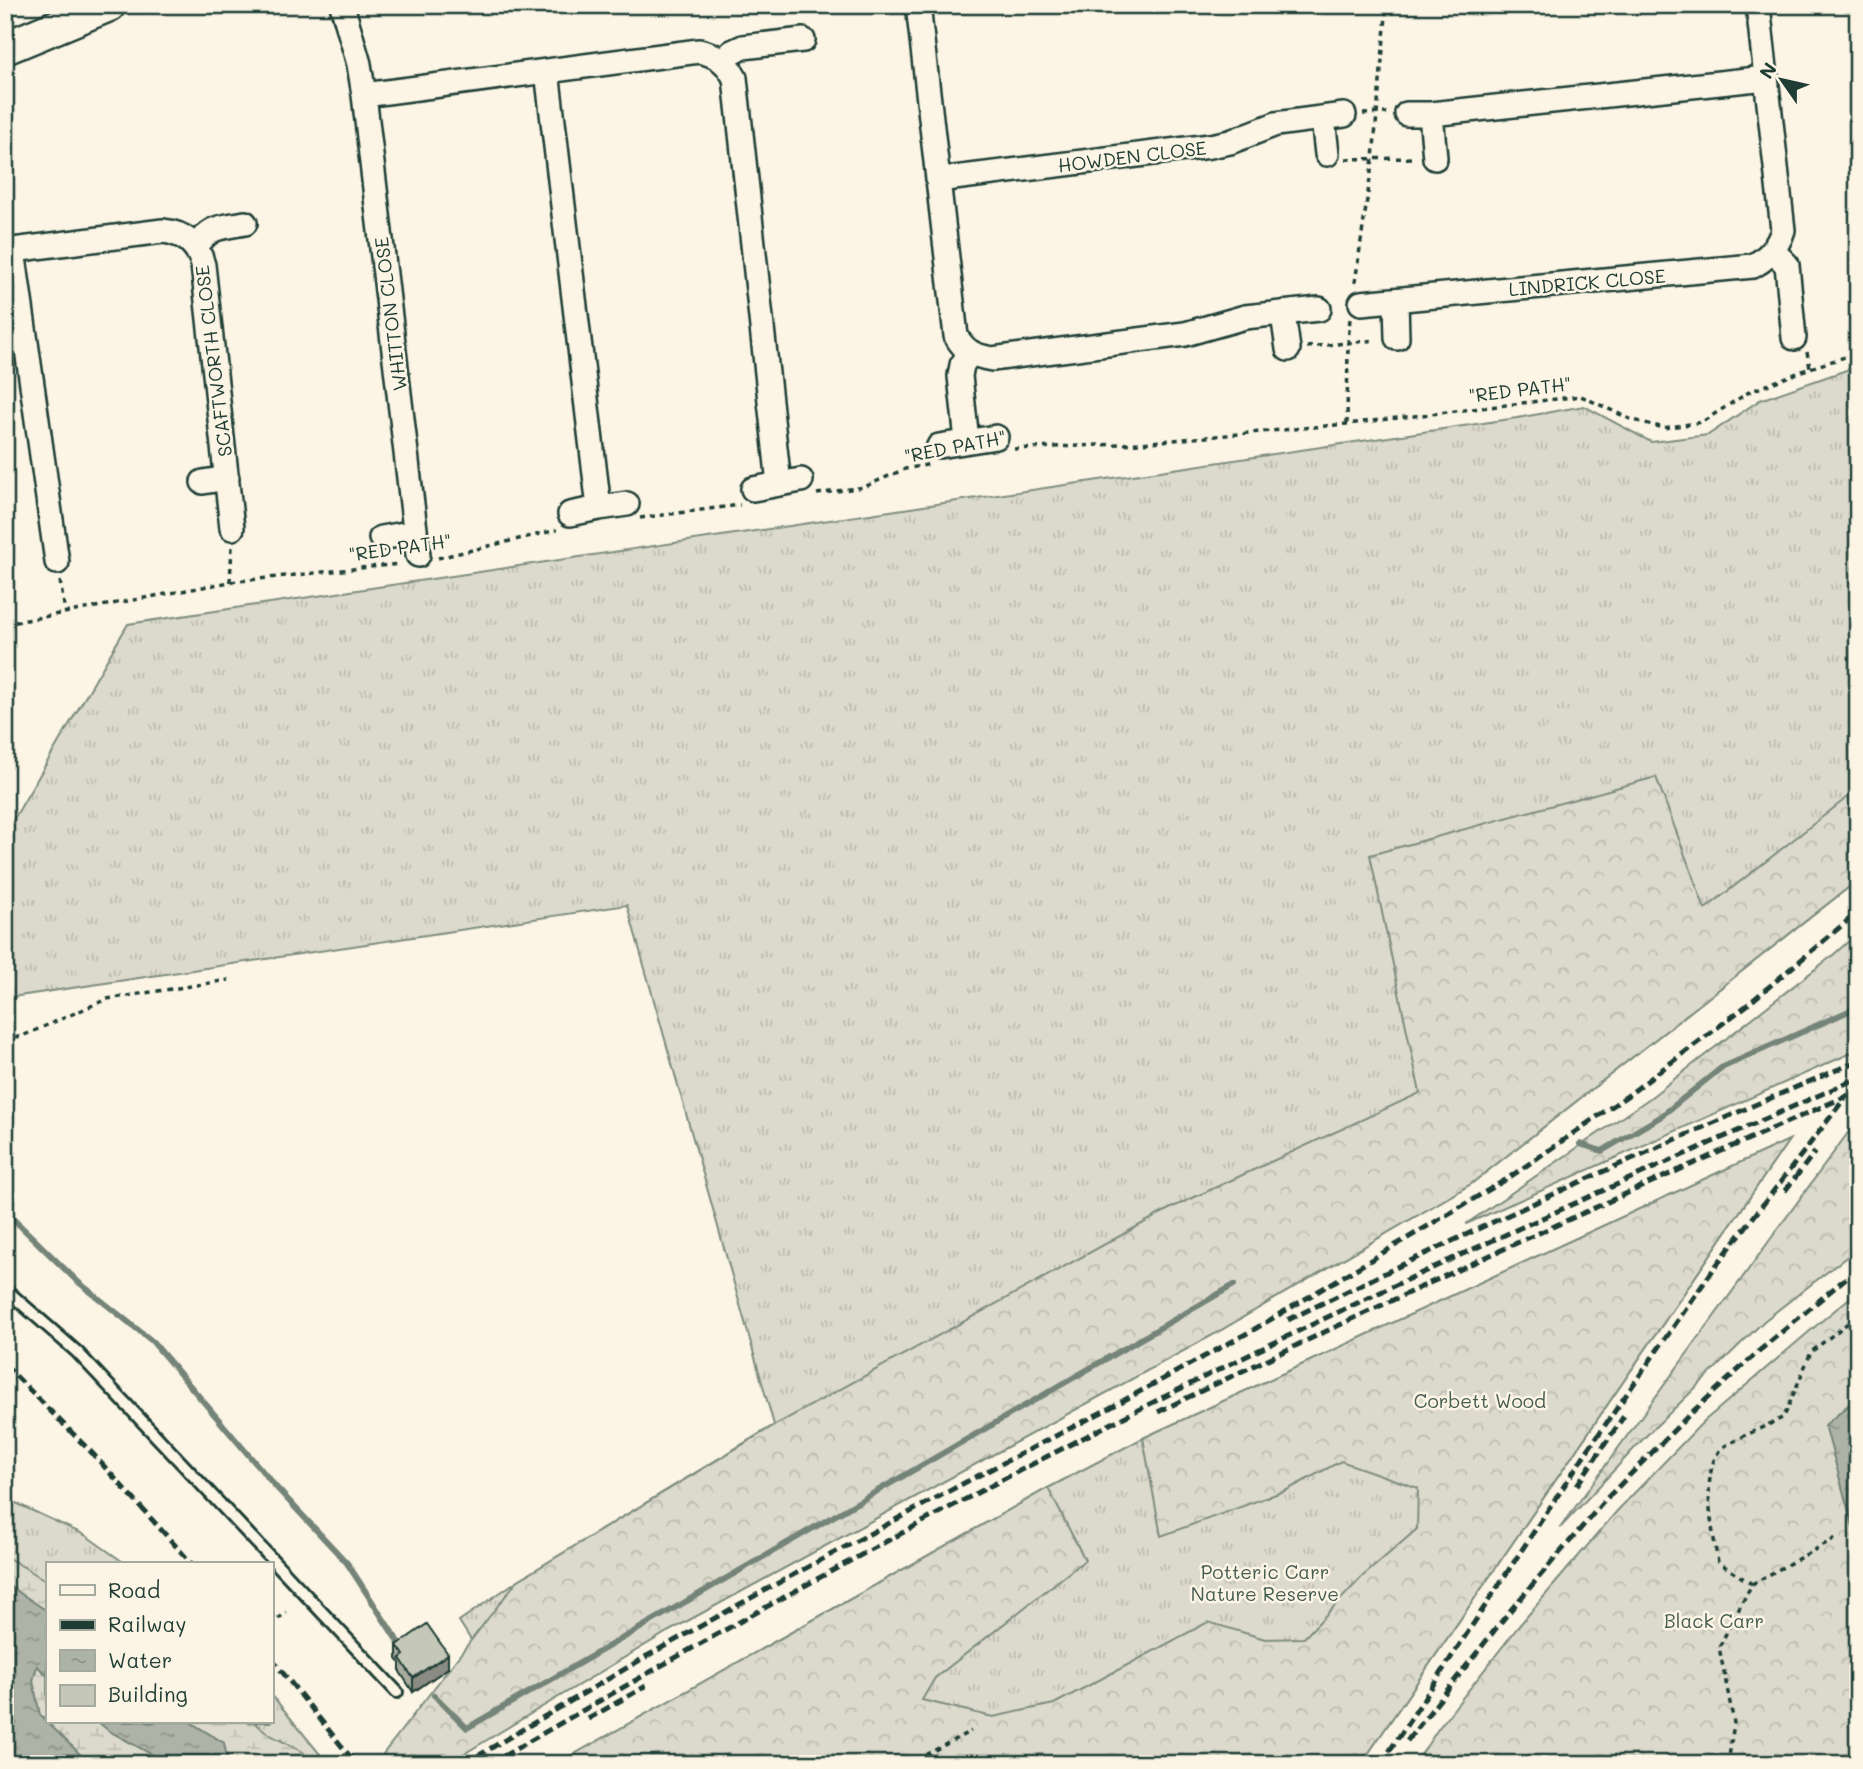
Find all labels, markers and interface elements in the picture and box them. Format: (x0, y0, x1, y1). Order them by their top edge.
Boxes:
north arrow (1748, 46, 1818, 116)
text: N (1753, 57, 1782, 83)
street label: HOWDEN CLOSE (1056, 134, 1208, 178)
street label: WHITTON CLOSE (368, 235, 412, 392)
street label: LINDRICK CLOSE (1508, 263, 1667, 301)
street label: SCAFTWORTH CLOSE (189, 264, 237, 458)
street label: "RED PATH" (1467, 370, 1573, 408)
street label: "RED PATH" (902, 424, 1008, 468)
street label: "RED PATH" (347, 527, 453, 567)
park label: Corbett Wood (1414, 1388, 1546, 1413)
park label: Potteric Carr Nature Reserve (1191, 1559, 1339, 1606)
legend (46, 1562, 273, 1724)
text: Road (108, 1576, 160, 1603)
park label: Black Carr (1664, 1608, 1764, 1633)
text: Railway (108, 1610, 187, 1637)
text: Water (108, 1646, 172, 1673)
text: Building (108, 1680, 188, 1707)

